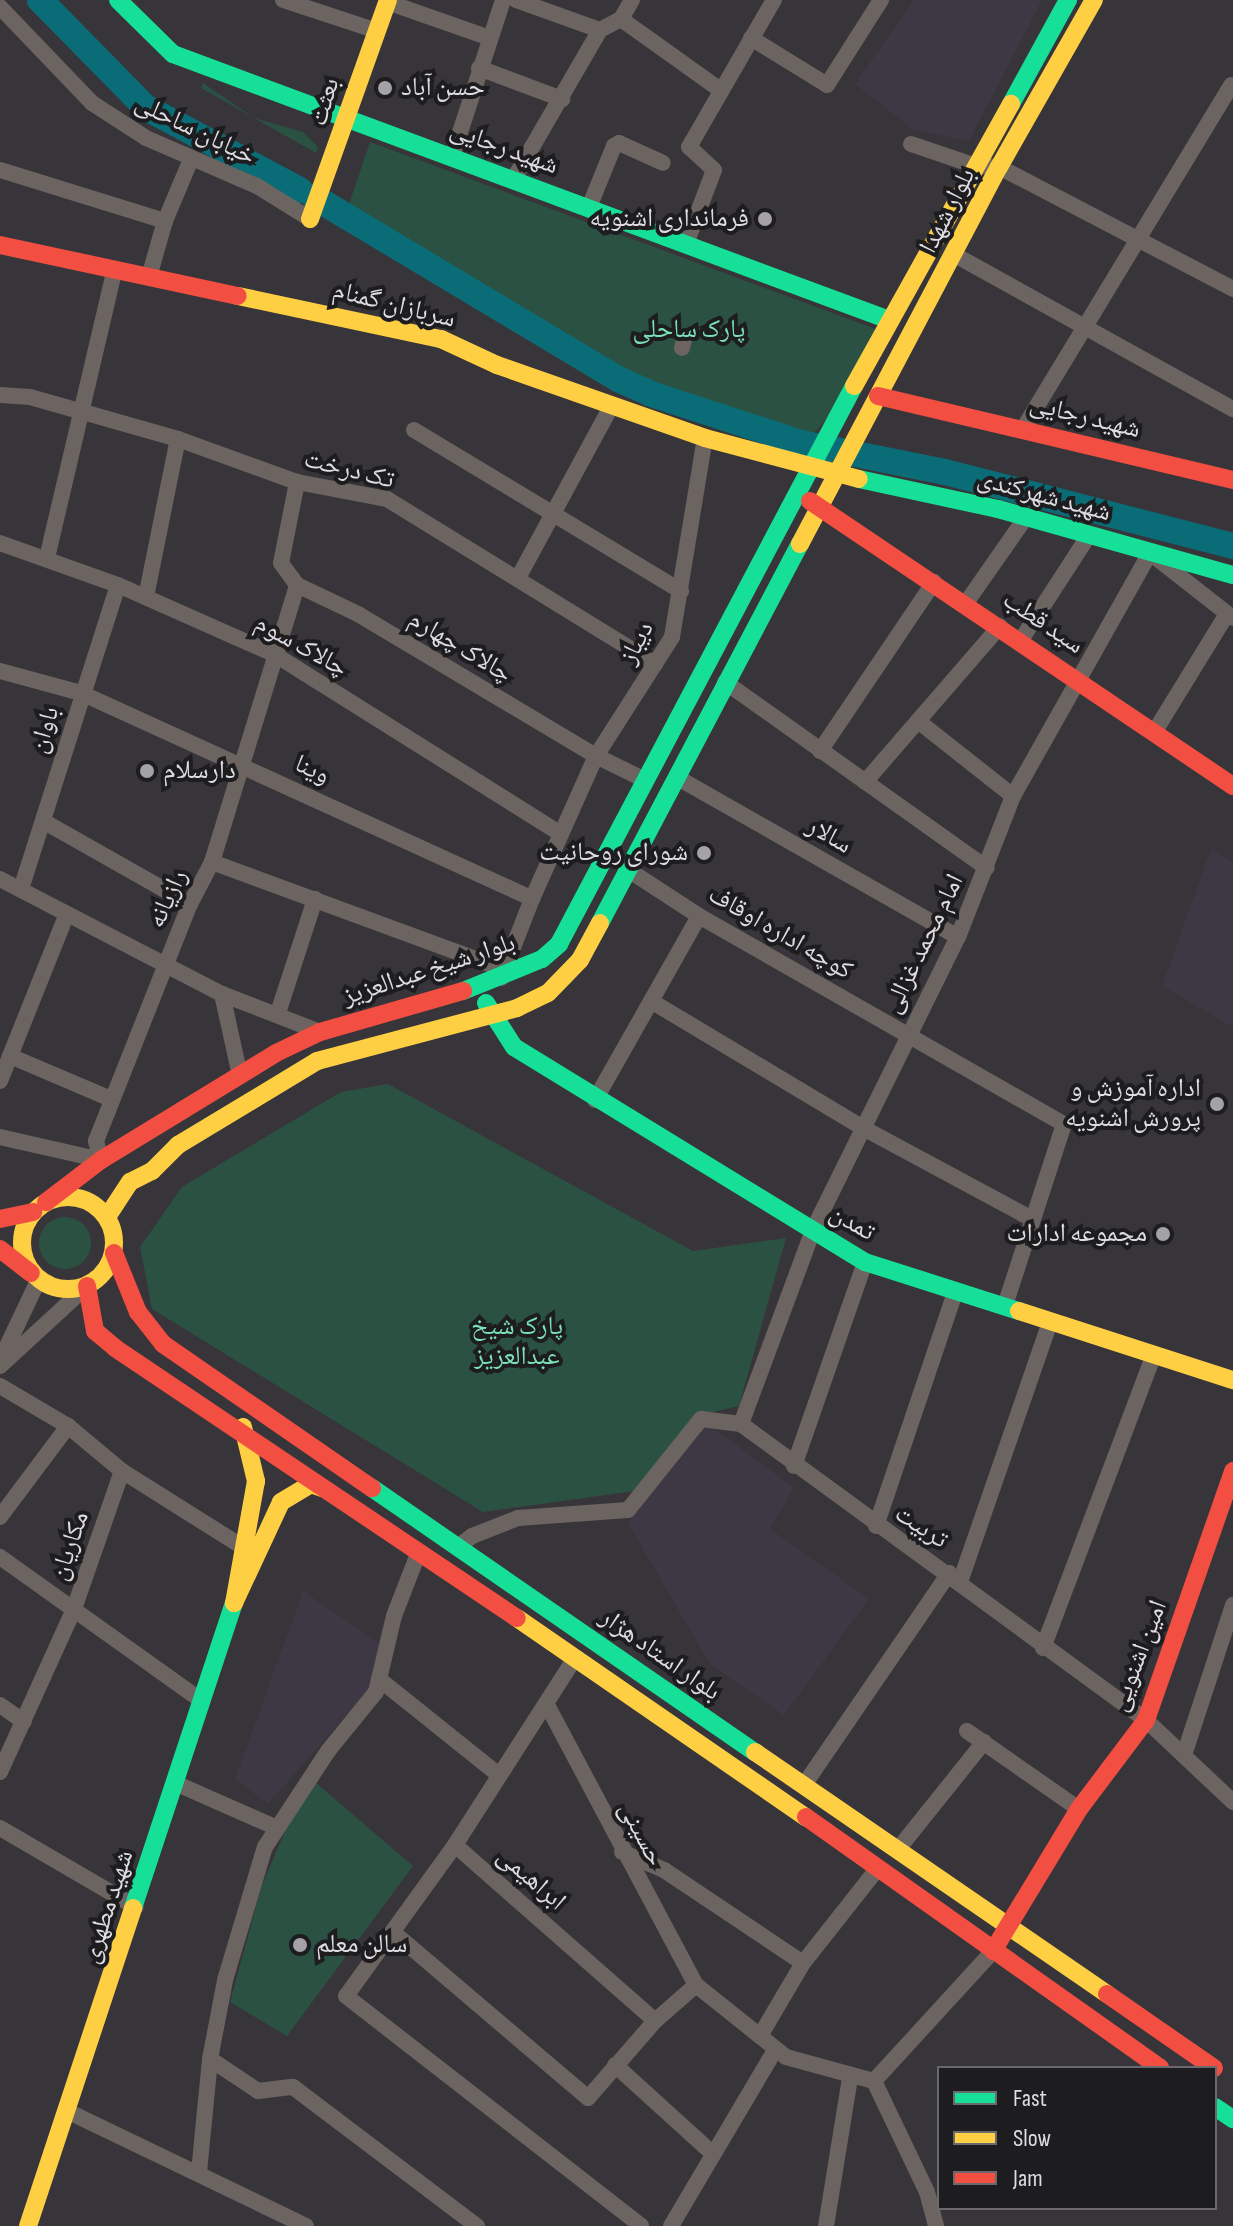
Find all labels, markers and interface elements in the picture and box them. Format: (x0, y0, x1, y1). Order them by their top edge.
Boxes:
place label: حسن آباد (401, 72, 485, 104)
street label: بعثت (303, 74, 347, 130)
marker: حسن آباد (376, 79, 394, 97)
street label: خیابان ساحلی (130, 87, 260, 173)
street label: شهید رجایی (446, 114, 562, 182)
street label: بلوار شهدا (913, 163, 983, 259)
place label: فرمانداری اشنویه (590, 203, 749, 235)
marker: فرمانداری اشنویه (756, 210, 774, 228)
street label: سربازان گمنام (329, 275, 459, 335)
park label: پارک ساحلی (633, 314, 745, 346)
street label: شهید رجایی (1027, 388, 1143, 446)
street label: تک درخت (301, 444, 397, 496)
street label: شهید شهرکندی (974, 463, 1114, 529)
street label: سید قطب (996, 585, 1090, 661)
street label: چالاک چهارم (403, 604, 517, 690)
street label: چالاک سوم (249, 608, 353, 684)
street label: دیباز (613, 616, 661, 670)
street label: باوان (23, 703, 67, 757)
street label: وینا (289, 748, 335, 792)
place label: دارسلام (163, 755, 236, 787)
marker: دارسلام (138, 762, 156, 780)
street label: سالار (801, 811, 857, 861)
place label: شورای روحانیت (539, 837, 688, 869)
marker: شورای روحانیت (695, 844, 713, 862)
street label: رازیانه (141, 865, 195, 933)
street label: امام محمد غزالی (877, 869, 971, 1019)
street label: کوچه اداره اوقاف (702, 879, 858, 987)
street label: بلوار شیخ عبدالعزیز (339, 927, 519, 1013)
place label: اداره آموزش و پرورش اشنویه (1065, 1073, 1201, 1134)
marker: اداره آموزش و پرورش اشنویه (1208, 1095, 1226, 1113)
street label: تمدن (824, 1198, 880, 1248)
place label: مجموعه ادارات (1006, 1218, 1147, 1250)
marker: مجموعه ادارات (1154, 1225, 1172, 1243)
park label: پارک شیخ عبدالعزیز (471, 1311, 563, 1372)
street label: تربیت (889, 1498, 953, 1556)
street label: مکاریان (44, 1507, 96, 1585)
street label: امین اشنویی (1104, 1596, 1174, 1716)
street label: بلوار استاد هژار (594, 1602, 726, 1708)
street label: حسینی (611, 1796, 671, 1872)
street label: ابراهیمی (490, 1841, 572, 1917)
street label: شهید مطهری (75, 1846, 141, 1968)
place label: سالن معلم (316, 1929, 407, 1961)
marker: سالن معلم (291, 1936, 309, 1954)
legend (937, 2066, 1217, 2210)
text: Fast (1013, 2084, 1047, 2113)
text: Slow (1013, 2124, 1051, 2153)
text: Jam (1013, 2164, 1043, 2193)

